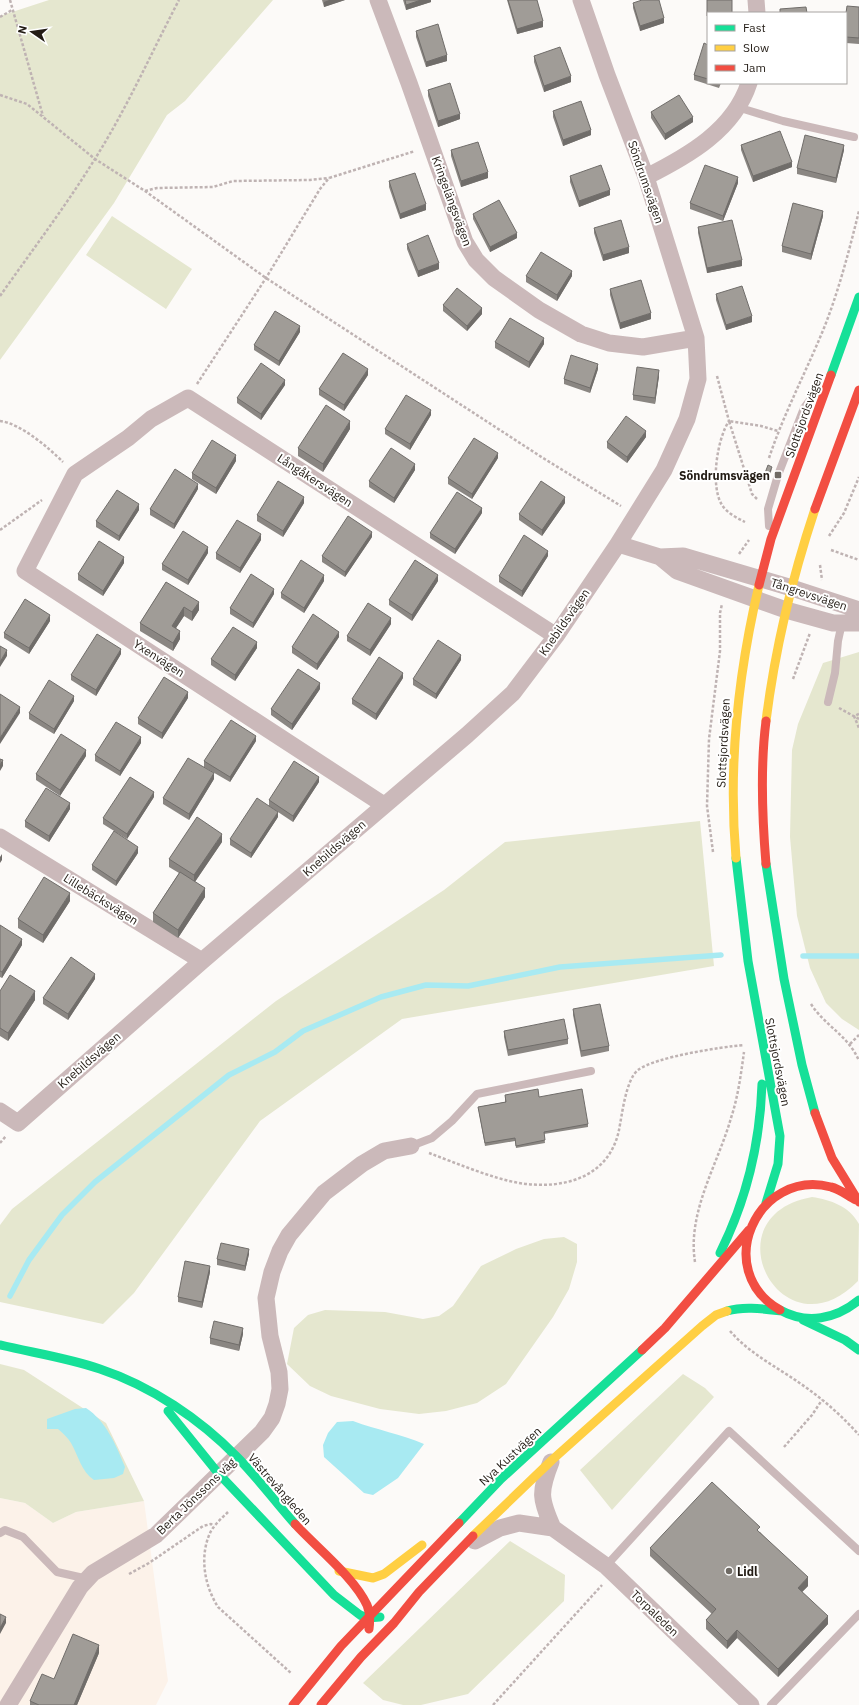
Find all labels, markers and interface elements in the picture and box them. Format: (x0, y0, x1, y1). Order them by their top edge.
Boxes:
north arrow (12, 12, 52, 52)
legend (707, 12, 847, 84)
text: Fast (743, 20, 766, 35)
text: N (15, 24, 30, 35)
text: Slow (743, 40, 769, 55)
text: Jam (743, 60, 766, 75)
street label: Söndrumsvägen (625, 139, 667, 225)
street label: Kringelängsvägen (429, 154, 475, 248)
street label: Slottsjordsvägen (782, 370, 826, 460)
street label: Långåkersvägen (275, 450, 355, 510)
place label: Söndrumsvägen (679, 468, 770, 483)
marker: Söndrumsvägen (773, 470, 783, 480)
street label: Tångrevsvägen (769, 575, 849, 613)
street label: Knebildsvägen (535, 585, 593, 659)
street label: Yxenvägen (131, 636, 187, 680)
street label: Slottsjordsvägen (713, 698, 733, 788)
street label: Knebildsvägen (299, 817, 369, 879)
street label: Lillebäcksvägen (61, 870, 141, 928)
street label: Slottsjordsvägen (762, 1017, 794, 1107)
street label: Knebildsvägen (54, 1029, 124, 1091)
street label: Nya Kustvägen (476, 1423, 544, 1489)
street label: Västrevångleden (245, 1450, 315, 1528)
street label: Berta Jönssons väg (153, 1454, 239, 1538)
place label: Lidl (737, 1564, 758, 1579)
marker: Lidl (724, 1566, 734, 1576)
street label: Torpaleden (628, 1586, 682, 1640)

